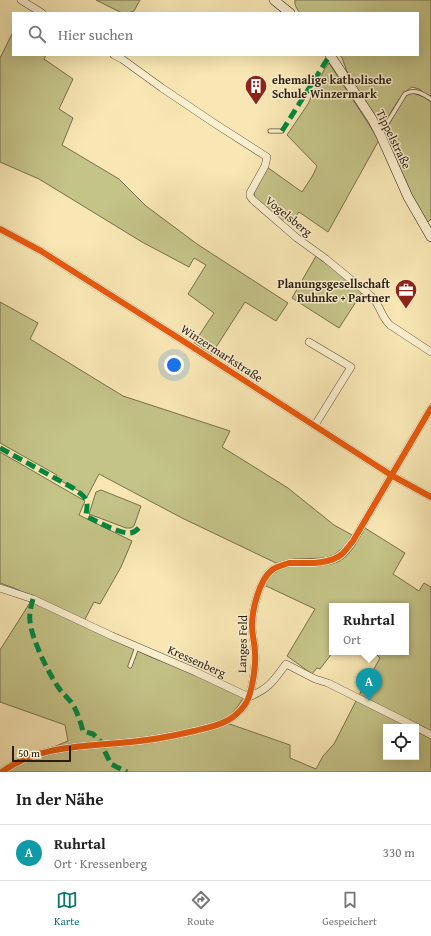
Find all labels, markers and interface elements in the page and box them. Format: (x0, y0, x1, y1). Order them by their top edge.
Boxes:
search box (12, 12, 419, 56)
icon: search (26, 23, 48, 45)
text: Hier suchen (58, 24, 133, 45)
place label: ehemalige katholische Schule Winzermark (272, 71, 392, 102)
building icon: ehemalige katholische Schule Winzermark (243, 73, 269, 106)
street label: Tippelstraße (372, 106, 416, 172)
street label: Vogelsberg (262, 192, 316, 240)
place label: Planungsgesellschaft Ruhnke + Partner (277, 275, 390, 306)
office icon: Planungsgesellschaft Ruhnke + Partner (393, 277, 419, 310)
street label: Winzermarkstraße (178, 320, 267, 386)
your location (164, 355, 184, 375)
popup (329, 603, 409, 655)
text: Ruhrtal (343, 609, 395, 630)
street label: Langes Feld (233, 614, 251, 673)
text: Ort (343, 630, 361, 649)
street label: Kressenberg (165, 641, 229, 681)
pin: A (356, 668, 382, 701)
map controls (383, 724, 419, 760)
button: locate (383, 724, 419, 760)
scale bar (12, 744, 71, 763)
text: 50 m (18, 745, 40, 761)
text: In der Nähe (16, 786, 104, 811)
text: Ruhrtal (54, 833, 106, 854)
text: A (25, 843, 33, 862)
text: 330 m (383, 843, 415, 862)
text: Ort · Kressenberg (54, 854, 147, 873)
tab: Karte (54, 889, 79, 929)
tab: Route (187, 889, 214, 929)
tab: Gespeichert (322, 889, 377, 929)

